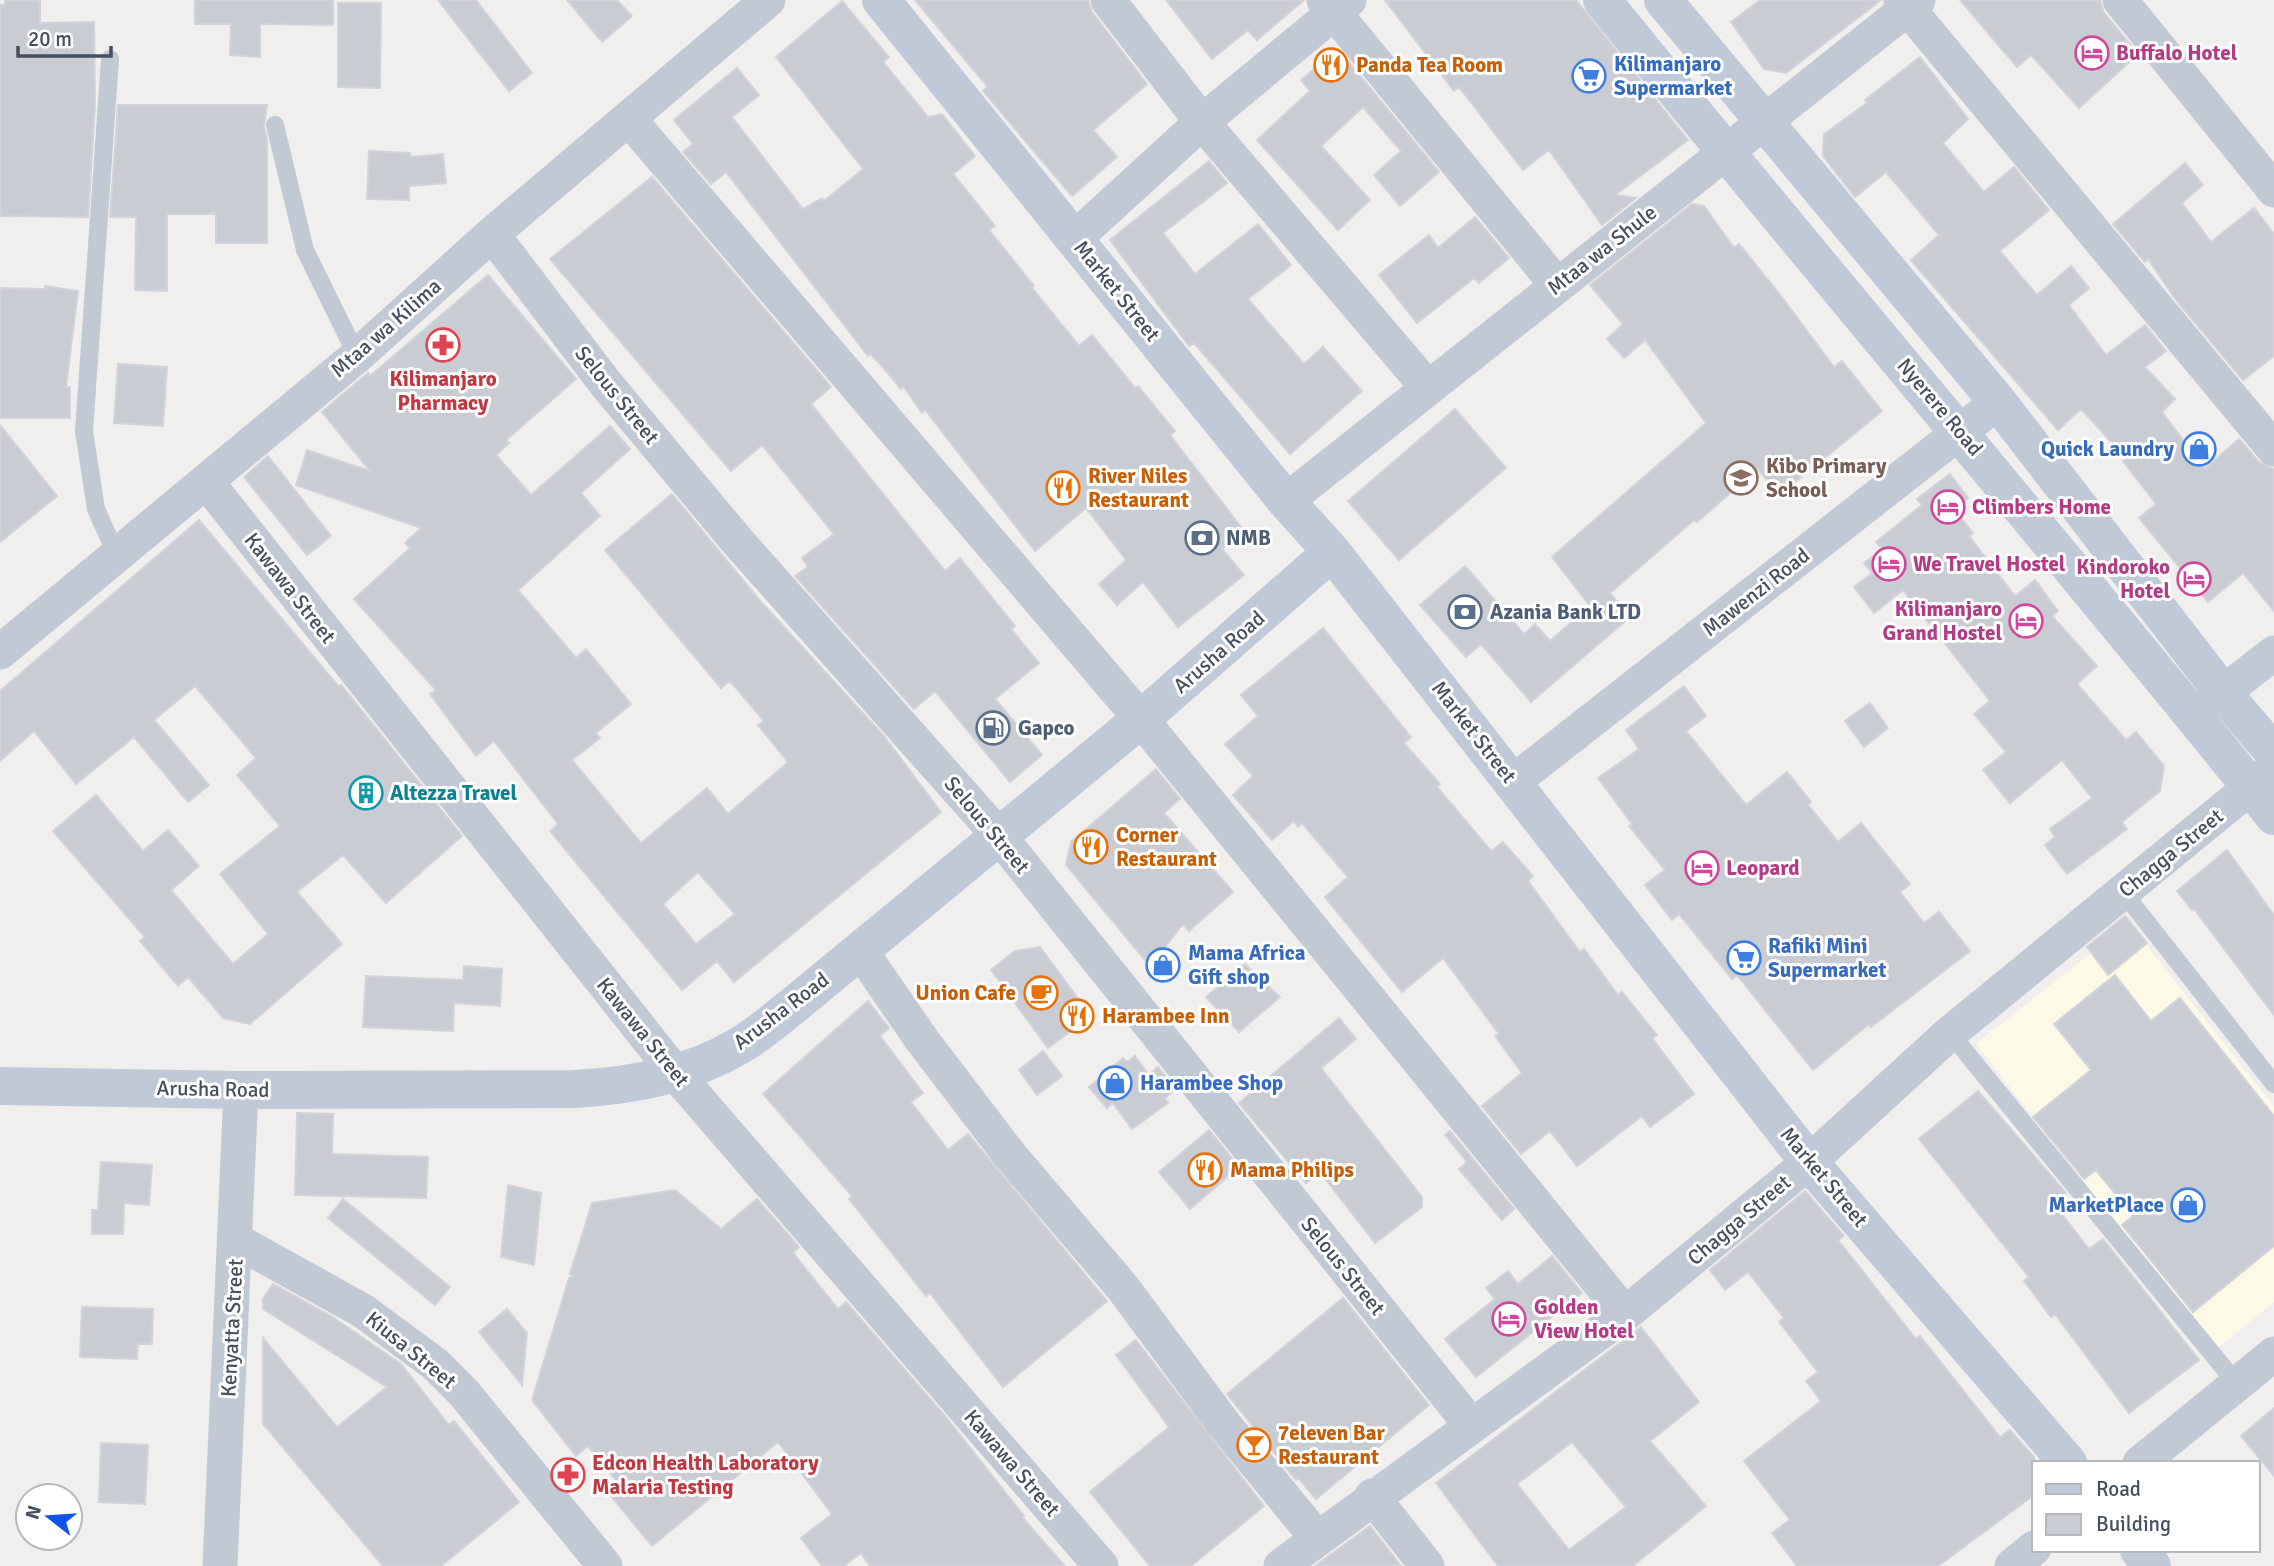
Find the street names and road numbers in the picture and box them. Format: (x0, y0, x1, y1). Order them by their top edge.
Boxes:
street label: Mtaa wa Shule (1542, 199, 1662, 301)
street label: Market Street (1068, 235, 1166, 347)
street label: Mtaa wa Kilima (325, 273, 447, 383)
street label: Selous Street (569, 341, 665, 449)
street label: Nyerere Road (1892, 353, 1988, 461)
street label: Kawawa Street (239, 527, 341, 649)
street label: Mawenzi Road (1697, 542, 1815, 642)
street label: Arusha Road (1168, 605, 1270, 699)
street label: Market Street (1426, 676, 1522, 788)
street label: Selous Street (939, 771, 1035, 879)
street label: Chagga Street (2114, 803, 2228, 903)
street label: Arusha Road (728, 967, 834, 1055)
street label: Kawawa Street (591, 972, 695, 1092)
street label: Arusha Road (156, 1075, 270, 1103)
street label: Market Street (1775, 1122, 1873, 1232)
street label: Chagga Street (1682, 1169, 1796, 1271)
street label: Selous Street (1295, 1212, 1391, 1320)
street label: Kenyatta Street (215, 1258, 249, 1398)
street label: Kiusa Street (361, 1306, 461, 1394)
street label: Kawawa Street (958, 1404, 1066, 1522)

